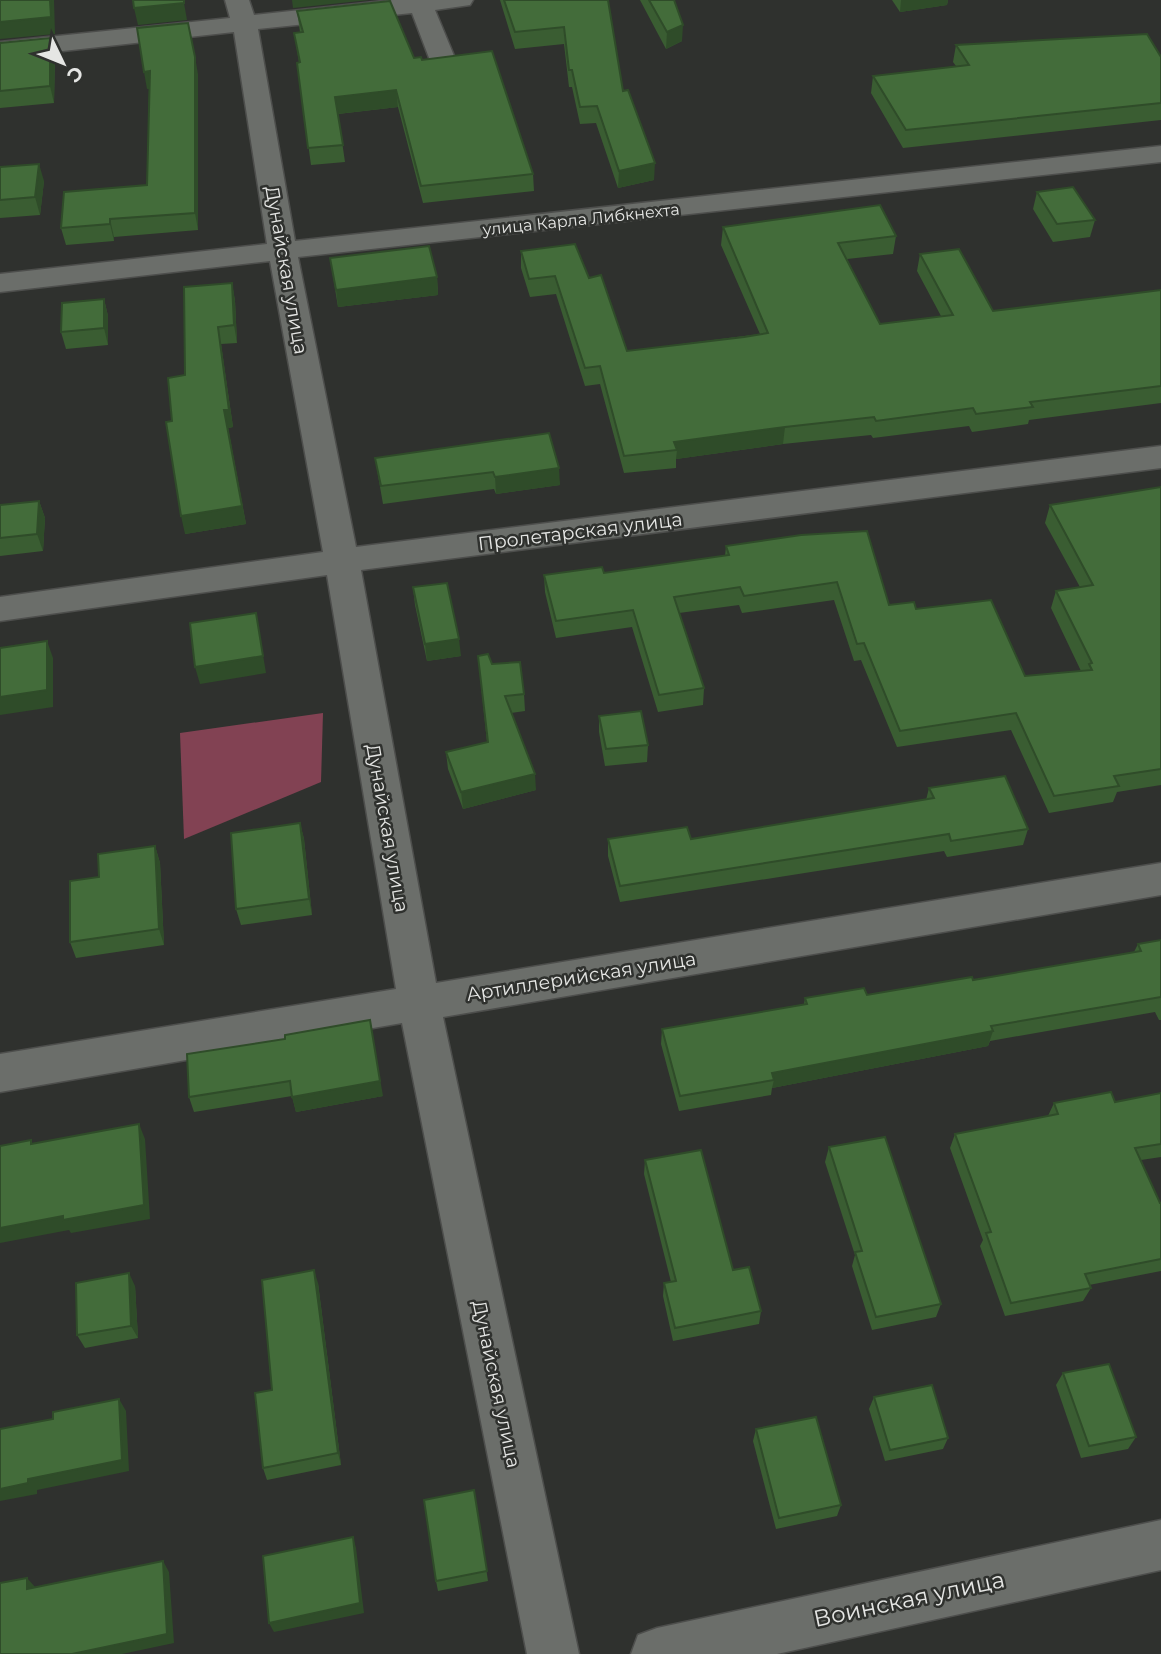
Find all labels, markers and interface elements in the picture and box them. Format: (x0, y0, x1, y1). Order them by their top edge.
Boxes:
north arrow (28, 28, 98, 98)
text: С (62, 61, 88, 87)
street label: Дунайская улица (260, 184, 313, 356)
street label: улица Карла Либкнехта (481, 200, 681, 239)
street label: Пролетарская улица (477, 508, 683, 555)
street label: Дунайская улица (361, 742, 414, 914)
street label: Артиллерийская улица (465, 947, 698, 1006)
street label: Дунайская улица (468, 1298, 525, 1470)
street label: Воинская улица (811, 1565, 1007, 1633)

